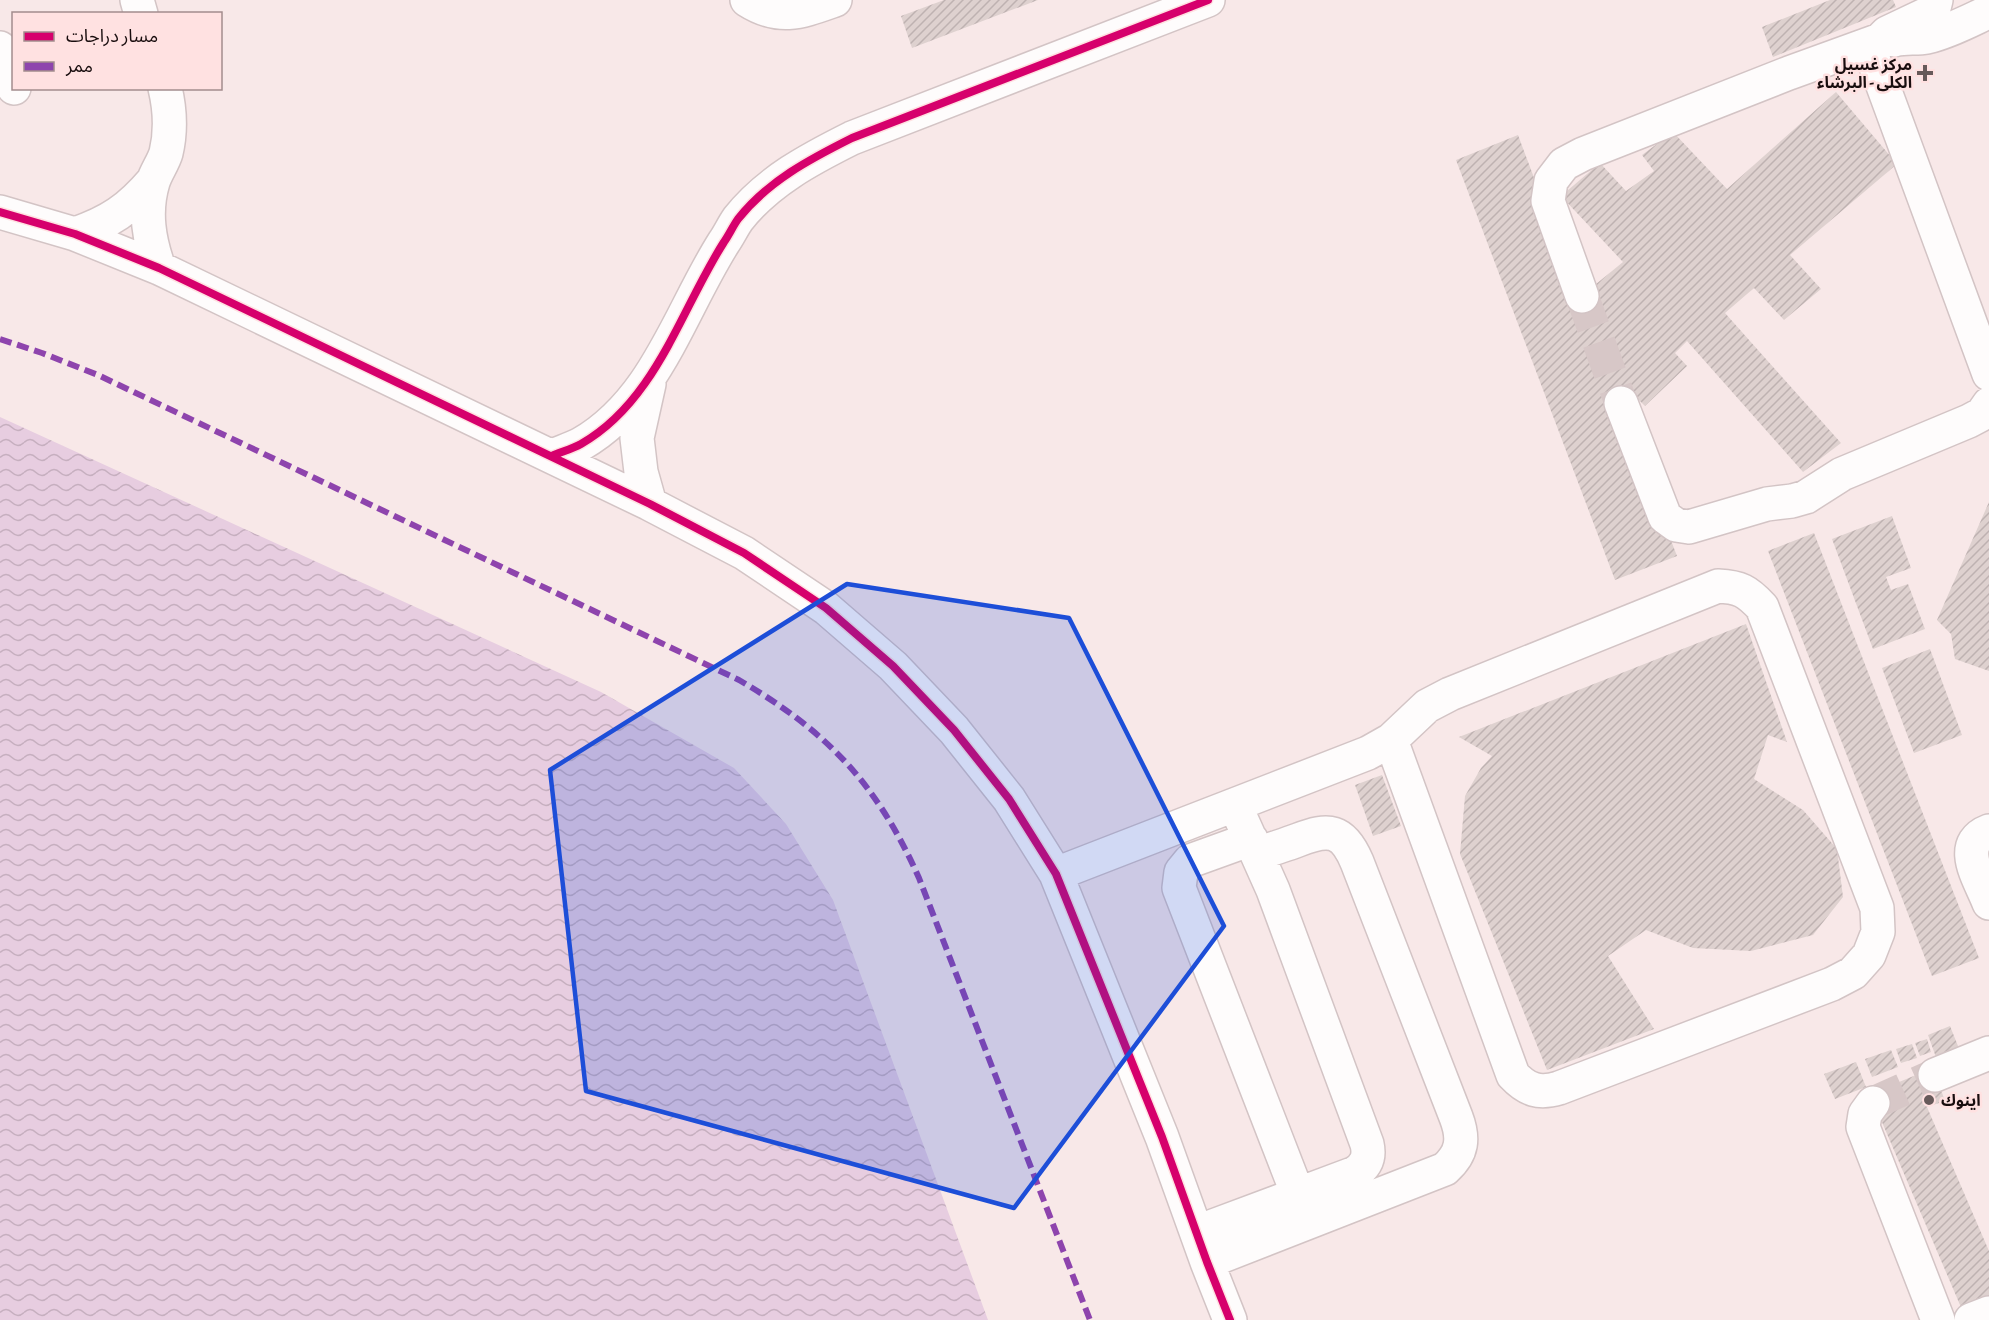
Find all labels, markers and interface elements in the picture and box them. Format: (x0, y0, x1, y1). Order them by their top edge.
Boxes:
legend (12, 12, 222, 90)
text: مسار دراجات (66, 28, 158, 47)
place label: مركز غسيل الكلى - البرشاء (1817, 57, 1912, 92)
text: ممر (65, 58, 93, 77)
marker: مركز غسيل الكلى - البرشاء (1916, 64, 1934, 82)
marker: اينوك (1922, 1093, 1936, 1107)
place label: اينوك (1941, 1093, 1981, 1110)

